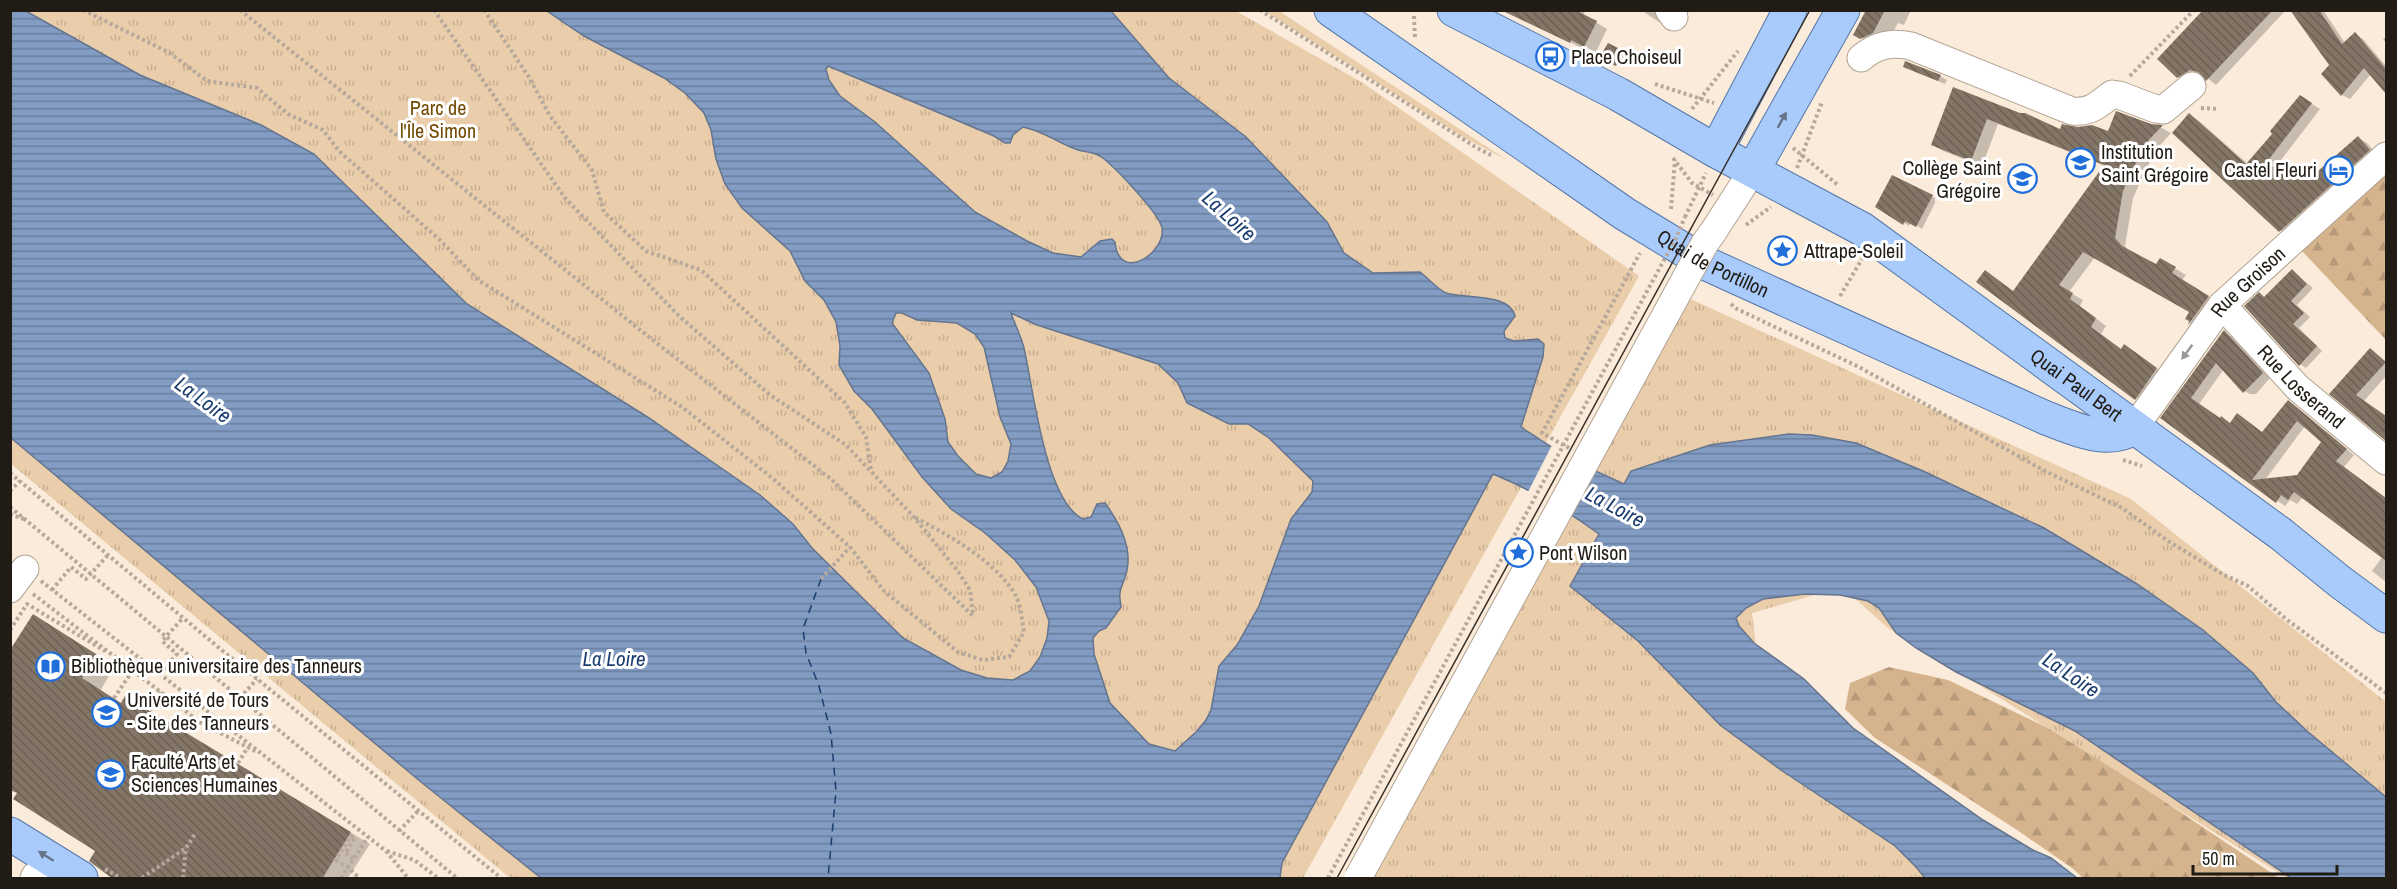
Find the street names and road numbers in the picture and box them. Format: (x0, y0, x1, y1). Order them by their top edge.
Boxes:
street label: Quai de Portillon (1652, 223, 1774, 303)
street label: Rue Groison (2204, 240, 2291, 322)
street label: Rue Losserand (2252, 339, 2351, 434)
street label: Quai Paul Bert (2025, 342, 2128, 427)

